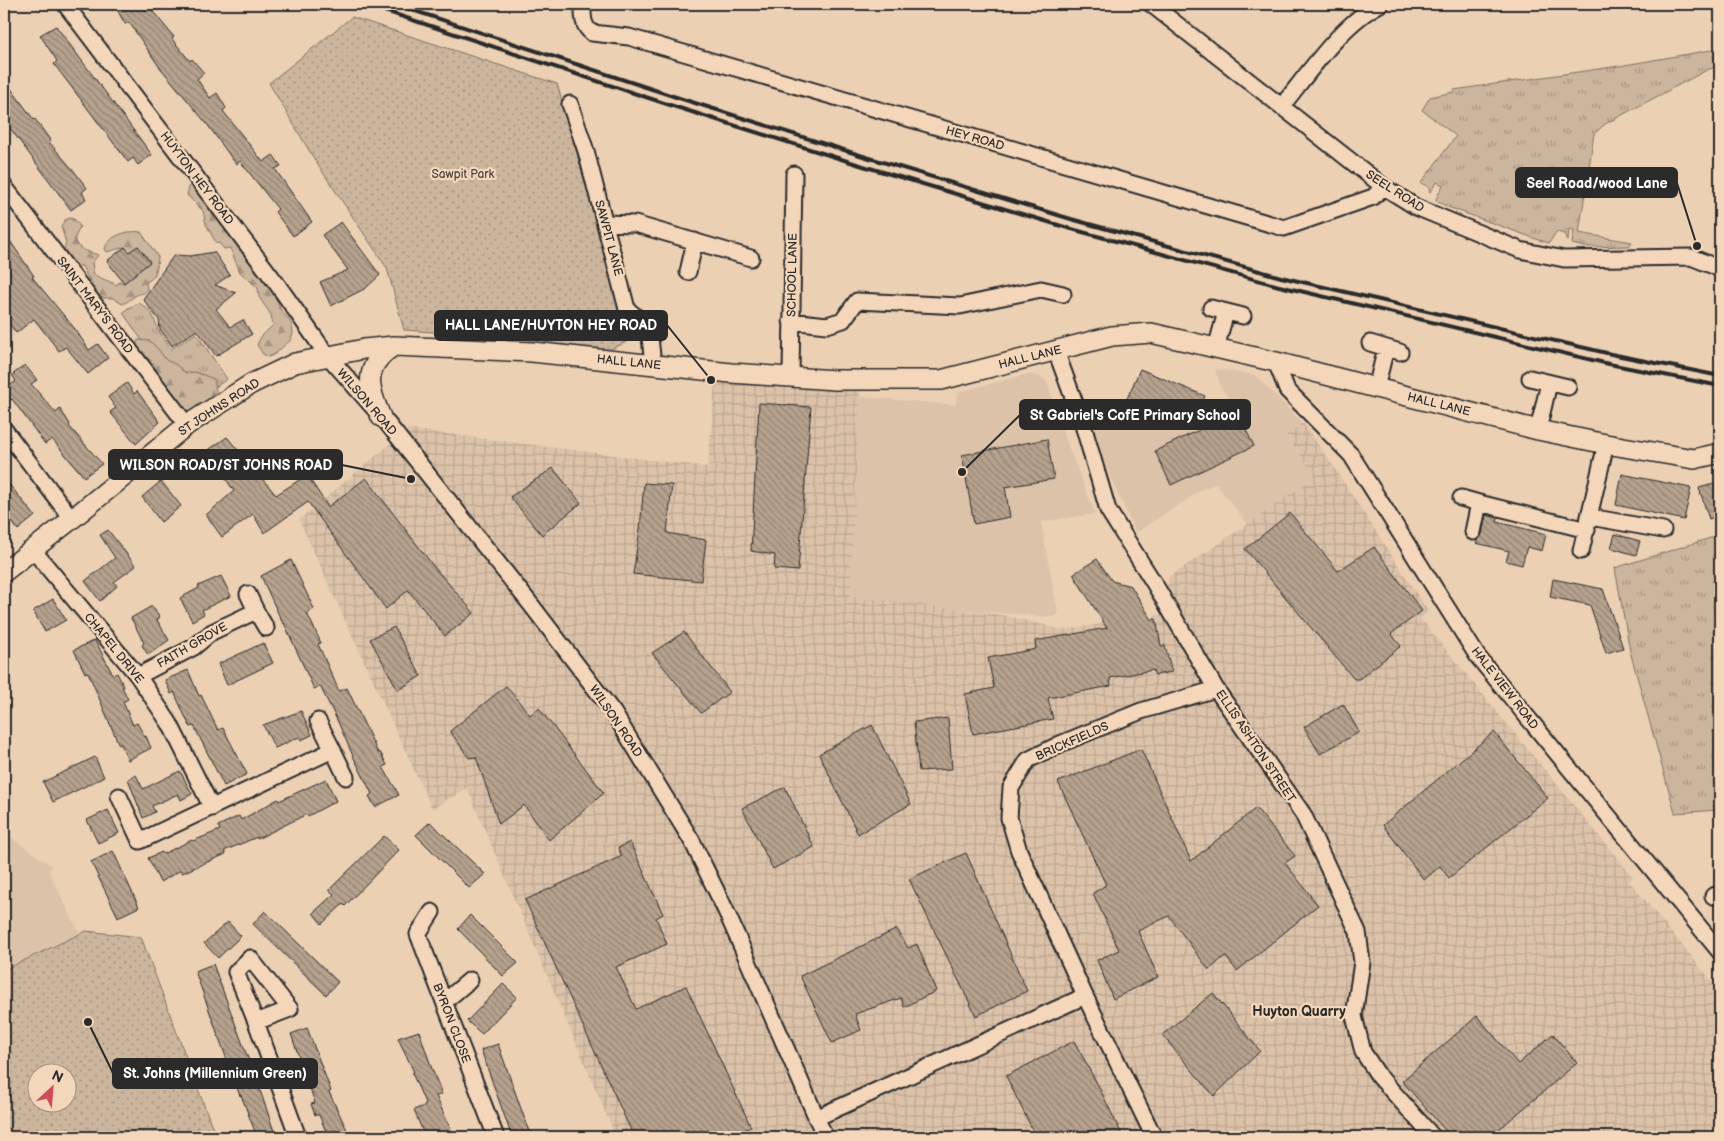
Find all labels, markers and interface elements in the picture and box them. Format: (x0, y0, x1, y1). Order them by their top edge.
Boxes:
street label: HEY ROAD (944, 123, 1006, 154)
street label: HUYTON HEY ROAD (157, 129, 237, 228)
park label: Sawpit Park (432, 167, 495, 182)
street label: SEEL ROAD (1363, 167, 1427, 216)
callout: Seel Road/wood Lane (1516, 168, 1677, 197)
text: Seel Road/wood Lane (1526, 175, 1668, 192)
street label: SAWPIT LANE (591, 199, 626, 278)
street label: SCHOOL LANE (784, 233, 801, 317)
street label: SAINT MARY'S ROAD (53, 254, 136, 357)
callout: HALL LANE/HUYTON HEY ROAD (435, 311, 667, 340)
text: HALL LANE/HUYTON HEY ROAD (445, 317, 657, 334)
street label: HALL LANE (997, 342, 1063, 373)
street label: HALL LANE (596, 352, 662, 373)
street label: WILSON ROAD (334, 366, 400, 439)
street label: ST JOHNS ROAD (176, 375, 263, 439)
street label: HALL LANE (1406, 389, 1472, 420)
callout: St Gabriel's CofE Primary School (1020, 400, 1250, 429)
text: St Gabriel's CofE Primary School (1030, 407, 1240, 424)
callout: WILSON ROAD/ST JOHNS ROAD (109, 450, 342, 479)
text: WILSON ROAD/ST JOHNS ROAD (120, 457, 332, 474)
street label: CHAPEL DRIVE (81, 610, 147, 687)
street label: FAITH GROVE (154, 619, 230, 672)
street label: HALE VIEW ROAD (1468, 644, 1542, 733)
street label: WILSON ROAD (586, 682, 645, 760)
street label: ELLIS ASHTON STREET (1212, 687, 1299, 806)
street label: BRICKFIELDS (1033, 719, 1111, 764)
street label: BYRON CLOSE (429, 981, 474, 1065)
district label: Huyton Quarry (1252, 1003, 1346, 1020)
callout: St. Johns (Millennium Green) (113, 1059, 317, 1088)
north arrow (28, 1064, 78, 1114)
text: St. Johns (Millennium Green) (123, 1065, 307, 1082)
text: N (49, 1067, 66, 1087)

